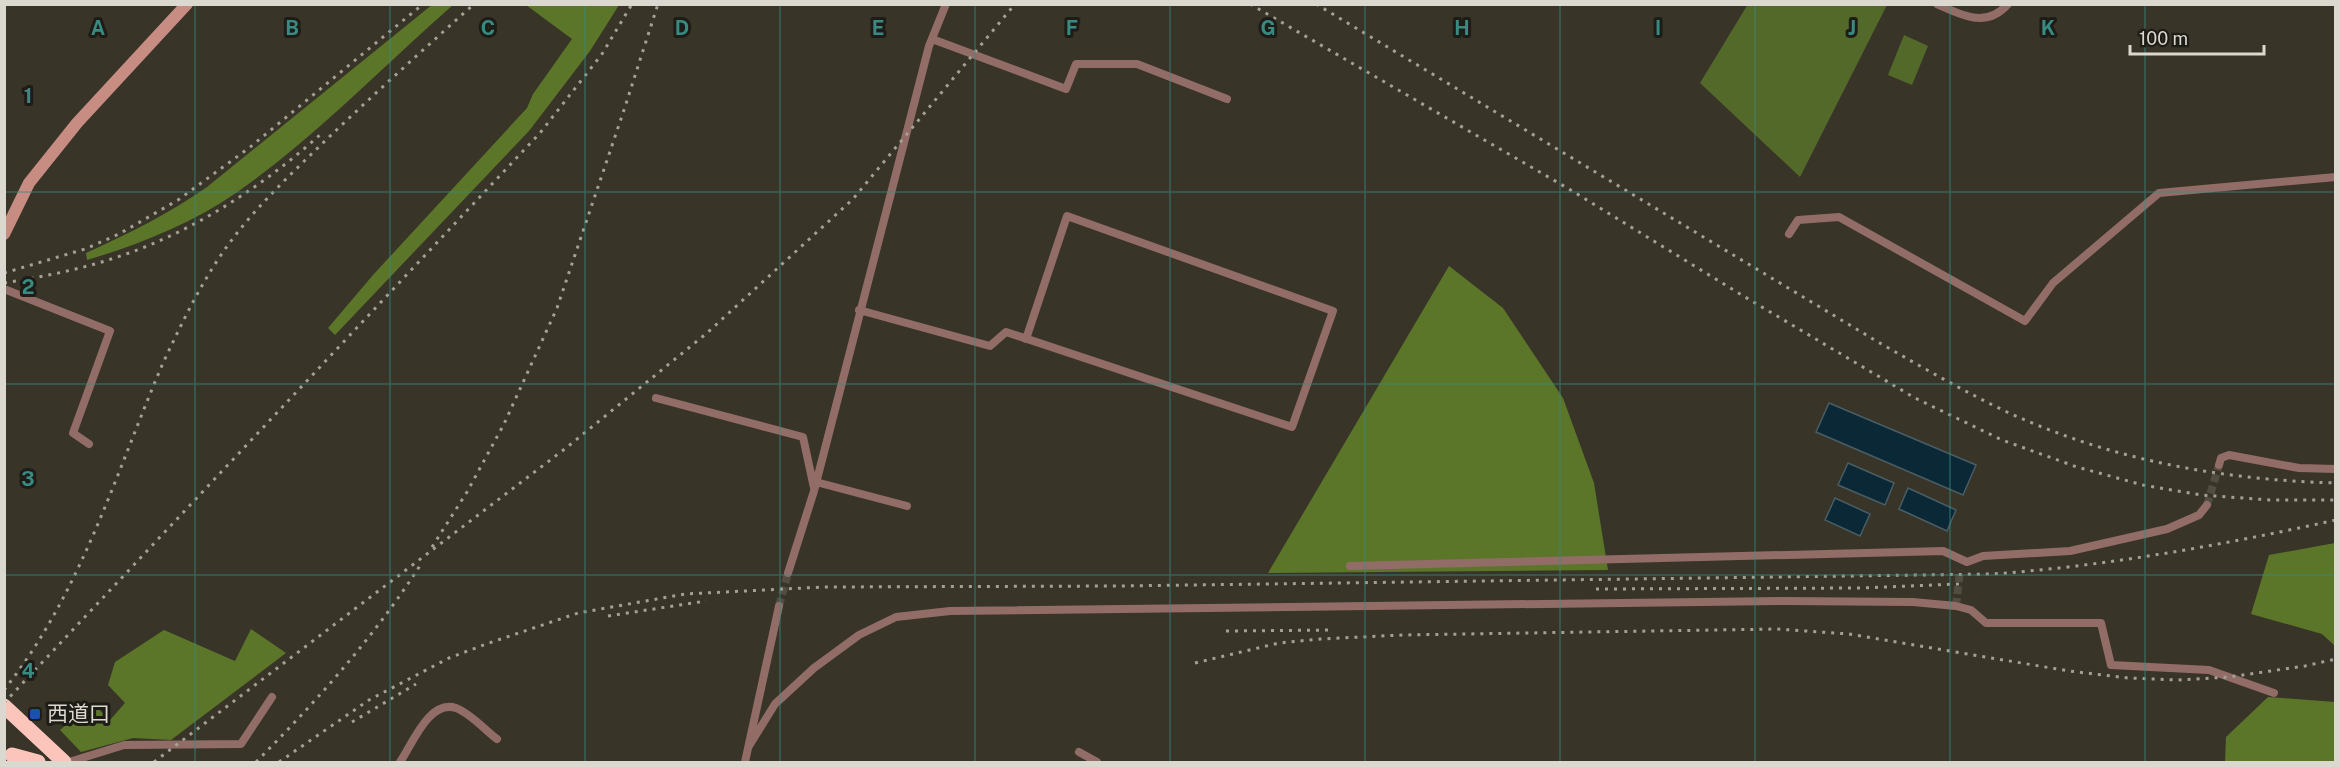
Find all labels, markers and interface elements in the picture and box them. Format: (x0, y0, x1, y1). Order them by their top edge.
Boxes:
text: A (91, 16, 105, 40)
text: B (285, 16, 299, 40)
text: C (481, 16, 495, 40)
text: D (675, 16, 689, 40)
text: E (872, 16, 884, 40)
text: F (1066, 16, 1078, 40)
text: G (1260, 16, 1276, 40)
text: H (1454, 16, 1470, 40)
text: I (1655, 16, 1661, 40)
text: J (1848, 16, 1856, 40)
text: K (2041, 16, 2055, 40)
scale bar (2130, 18, 2264, 56)
text: 100 m (2139, 28, 2188, 49)
text: 1 (24, 84, 32, 108)
text: 2 (22, 275, 34, 299)
text: 3 (21, 467, 35, 491)
text: 4 (21, 659, 35, 683)
place label: 西道口 (47, 701, 110, 726)
marker: 西道口 (28, 707, 42, 721)

